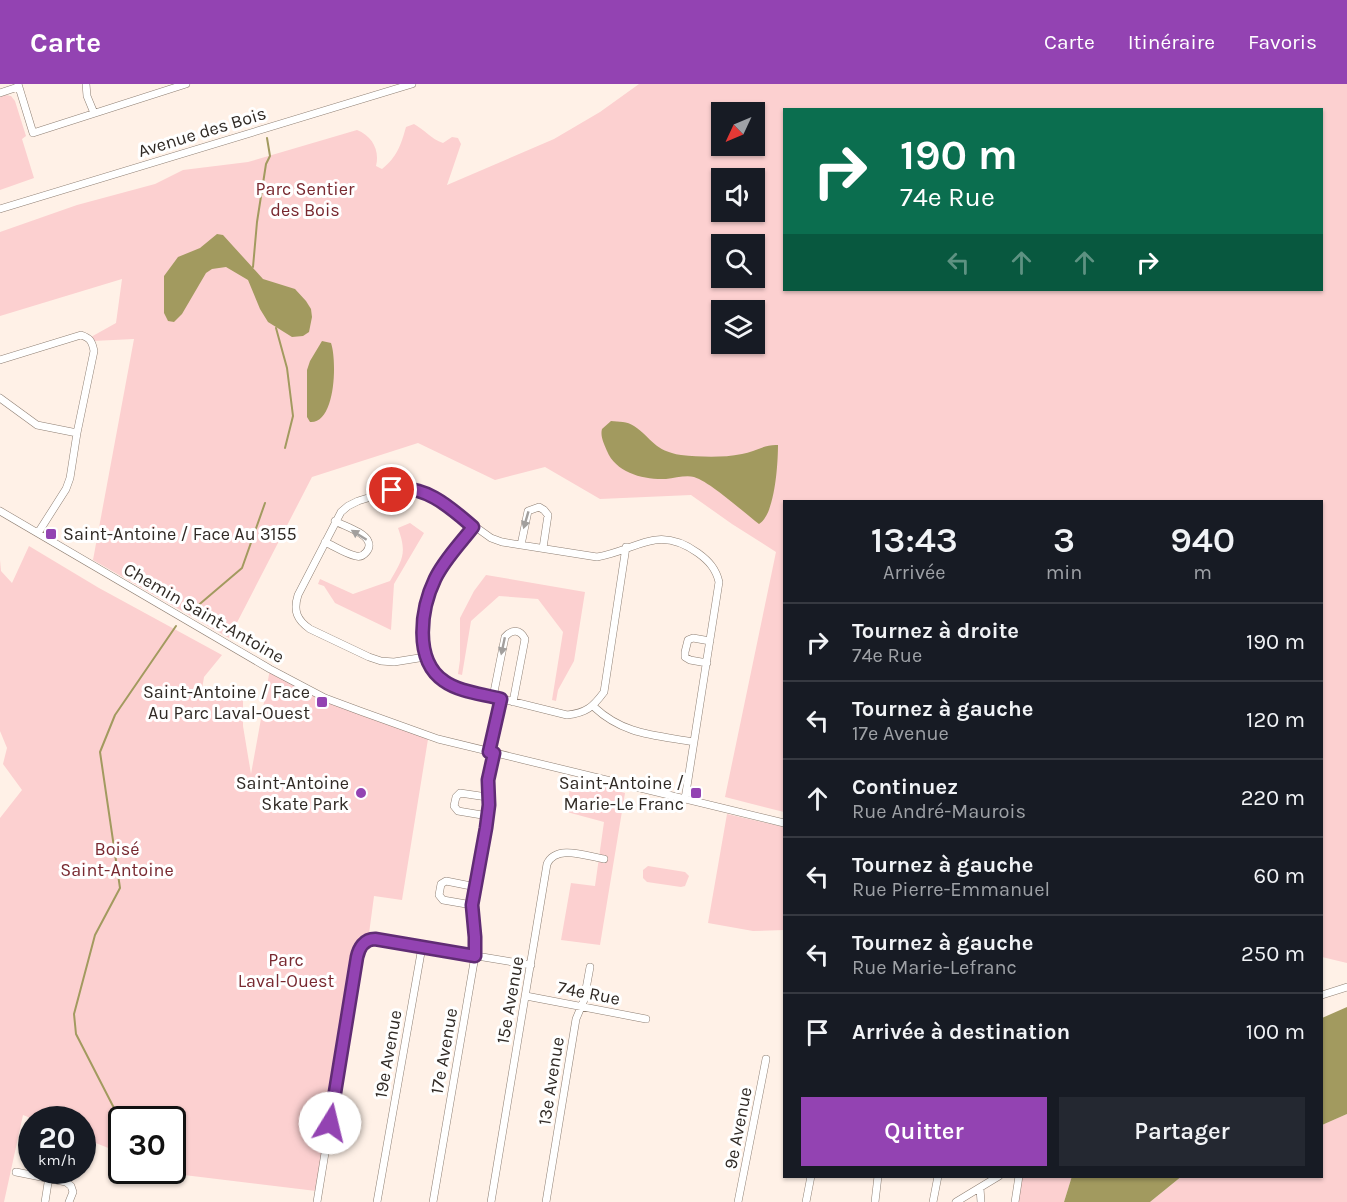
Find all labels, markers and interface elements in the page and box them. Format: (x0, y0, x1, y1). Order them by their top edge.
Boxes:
text: Carte (30, 26, 101, 59)
text: Carte (1044, 30, 1095, 54)
text: Itinéraire (1128, 30, 1215, 54)
text: Favoris (1248, 30, 1317, 54)
street label: Avenue des Bois (135, 102, 269, 162)
north arrow (711, 102, 765, 156)
map controls (711, 102, 765, 354)
text: 190 m (900, 130, 1018, 180)
icon: right (801, 132, 879, 210)
button: sound (711, 168, 765, 222)
park label: Parc Sentier des Bois (256, 178, 355, 221)
text: 74e Rue (900, 181, 995, 213)
button: search (711, 234, 765, 288)
icon: left (942, 246, 975, 279)
icon: ahead (1005, 246, 1038, 279)
icon: ahead (1068, 246, 1101, 279)
icon: right (1131, 246, 1164, 279)
button: layers (711, 300, 765, 354)
pin (366, 464, 417, 515)
icon: arrive (375, 473, 408, 506)
one-way arrow (521, 512, 530, 530)
text: 13:43 (871, 519, 958, 561)
text: 3 (1053, 519, 1075, 561)
text: 940 (1170, 519, 1235, 561)
place label: Saint-Antoine / Face Au 3155 (63, 523, 297, 545)
marker: Saint-Antoine / Face Au 3155 (44, 527, 58, 541)
one-way arrow (351, 529, 368, 540)
street label: Chemin Saint-Antoine (120, 558, 288, 668)
text: Arrivée (883, 561, 946, 584)
text: min (1046, 561, 1082, 584)
text: m (1193, 561, 1212, 584)
text: Tournez à droite (852, 618, 1019, 644)
icon: right (801, 626, 834, 659)
text: 190 m (1246, 629, 1305, 655)
one-way arrow (498, 637, 507, 656)
text: 74e Rue (852, 644, 922, 667)
place label: Saint-Antoine / Face Au Parc Laval-Ouest (143, 681, 310, 724)
marker: Saint-Antoine / Face Au Parc Laval-Ouest (315, 695, 329, 709)
text: Tournez à gauche (852, 696, 1033, 722)
icon: left (801, 704, 834, 737)
text: 120 m (1246, 707, 1305, 733)
text: 17e Avenue (852, 722, 949, 745)
place label: Saint-Antoine Skate Park (236, 772, 349, 815)
place label: Saint-Antoine / Marie-Le Franc (559, 772, 684, 815)
text: Continuez (852, 774, 958, 800)
icon: ahead (801, 782, 834, 815)
text: 220 m (1241, 785, 1305, 811)
marker: Saint-Antoine Skate Park (354, 786, 368, 800)
marker: Saint-Antoine / Marie-Le Franc (689, 786, 703, 800)
text: Rue André-Maurois (852, 800, 1026, 823)
park label: Boisé Saint-Antoine (60, 838, 174, 881)
text: Tournez à gauche (852, 852, 1033, 878)
icon: left (801, 860, 834, 893)
text: 60 m (1254, 863, 1305, 889)
text: Rue Pierre-Emmanuel (852, 878, 1050, 901)
text: Tournez à gauche (852, 930, 1033, 956)
icon: left (801, 938, 834, 971)
text: 250 m (1241, 941, 1305, 967)
park label: Parc Laval-Ouest (238, 949, 335, 992)
street label: 15e Avenue (491, 954, 529, 1046)
text: Rue Marie-Lefranc (852, 956, 1017, 979)
street label: 74e Rue (556, 976, 622, 1010)
street label: 17e Avenue (426, 1006, 462, 1096)
street label: 19e Avenue (369, 1008, 407, 1100)
icon: arrive (801, 1016, 834, 1049)
text: Arrivée à destination (852, 1019, 1070, 1045)
text: 100 m (1246, 1019, 1305, 1045)
street label: 13e Avenue (533, 1035, 569, 1127)
street label: 9e Avenue (719, 1085, 757, 1171)
position arrow (298, 1091, 362, 1155)
button: Quitter (801, 1097, 1047, 1166)
button: Partager (1059, 1097, 1305, 1166)
speed limit sign: 30 (108, 1106, 186, 1184)
text: 20 (38, 1120, 76, 1156)
text: km/h (38, 1151, 76, 1169)

